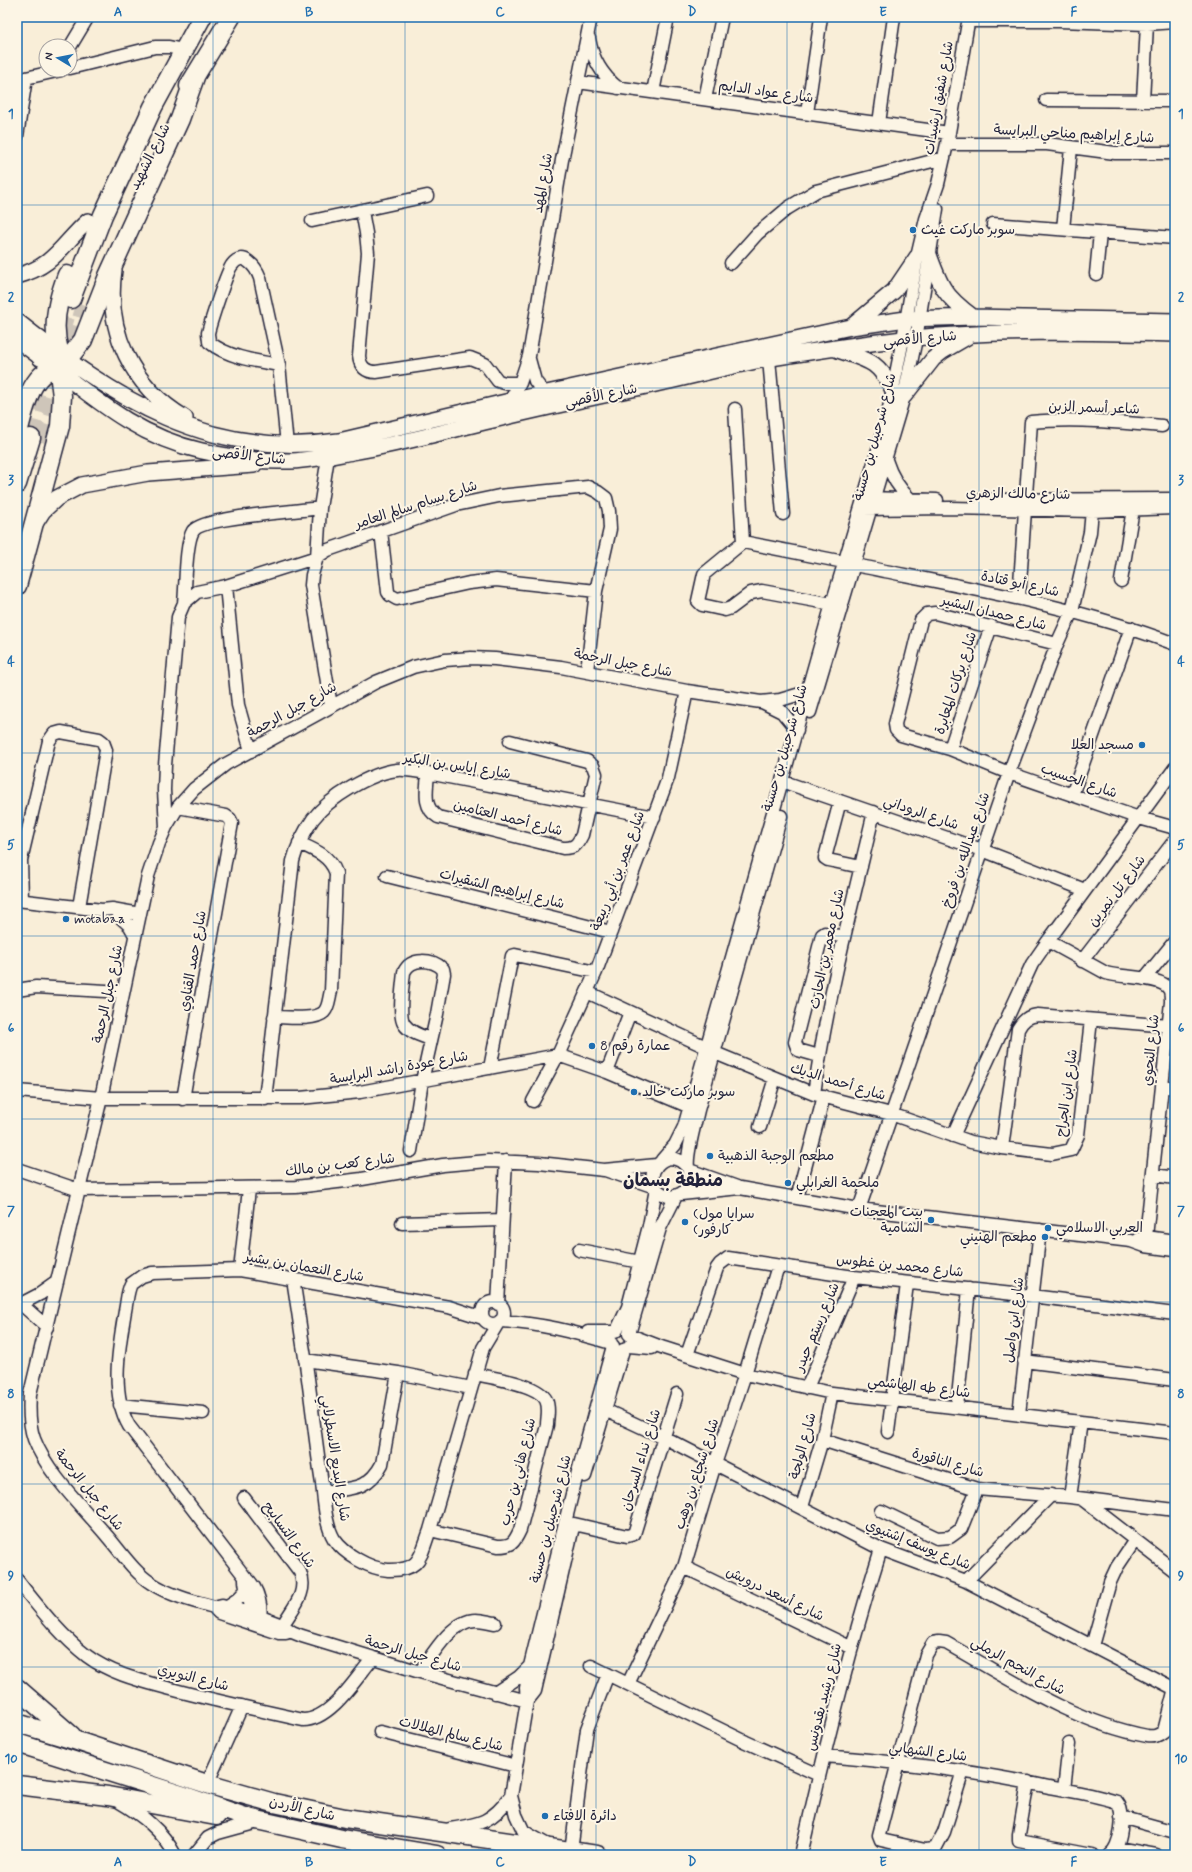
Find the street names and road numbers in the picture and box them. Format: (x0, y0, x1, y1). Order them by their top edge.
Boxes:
street label: شارع شفيق ارشيدات (920, 40, 958, 156)
street label: شارع عواد الدايم (717, 76, 815, 109)
street label: شارع الشهيد (125, 120, 175, 194)
street label: شارع إبراهيم مناحي البرايسة (993, 121, 1155, 150)
street label: شارع المهد (529, 152, 557, 214)
street label: شارع الأقصى (882, 326, 958, 351)
street label: شارع شرحبيل بن حسنة (849, 371, 901, 503)
street label: شارع الأقصى (563, 379, 639, 412)
street label: شاعر أسمر الزبن (1048, 397, 1140, 419)
street label: شارع الأقصى (211, 442, 287, 469)
street label: شارع بسام سالم العامر (351, 477, 480, 535)
street label: شارع مالك الزهري (966, 484, 1070, 505)
street label: شارع أبو قتادة (979, 567, 1061, 601)
street label: شارع حمدان البشير (939, 591, 1049, 635)
street label: شارع بركات المعابرة (931, 629, 981, 737)
street label: شارع جبل الرحمة (572, 645, 674, 681)
street label: شارع جبل الرحمة (244, 678, 340, 742)
street label: شارع شرحبيل بن حسنة (758, 682, 812, 814)
street label: شارع إياس بن البكير (401, 748, 512, 783)
street label: شارع الحسيب (1038, 760, 1120, 802)
street label: شارع عبدالله بن فروخ (938, 790, 994, 910)
street label: شارع الروداني (880, 792, 961, 837)
street label: شارع أحمد العثامين (452, 796, 564, 840)
street label: شارع عمر بن أبي ربيعة (587, 809, 652, 935)
street label: شارع تل نمرين (1084, 852, 1150, 930)
street label: شارع إبراهيم الشقيرات (437, 865, 567, 914)
street label: شارع معمر بن الحارث (805, 887, 849, 1011)
street label: شارع حمد القناوي (175, 909, 212, 1013)
street label: شارع جبل الرحمة (89, 943, 127, 1045)
street label: شارع النحوي (1138, 1013, 1165, 1087)
street label: شارع عودة راشد البرايسة (329, 1047, 469, 1089)
street label: شارع ابن الجراح (1052, 1048, 1082, 1138)
street label: شارع أحمد الديك (788, 1059, 888, 1105)
street label: شارع كعب بن مالك (284, 1149, 396, 1181)
street label: شارع النعمان بن بشير (242, 1247, 365, 1286)
street label: شارع محمد بن غطوس (836, 1250, 964, 1282)
street label: شارع ابن واصل (1000, 1276, 1028, 1364)
street label: شارع رستم حيدر (790, 1280, 845, 1375)
street label: شارع طه الهاشمي (866, 1372, 971, 1405)
street label: شارع البديع الاسطرلابي (313, 1393, 354, 1523)
street label: شارع نداء السرحان (617, 1407, 665, 1513)
street label: شارع الولجة (785, 1411, 821, 1481)
street label: شارع هاني بن حرب (496, 1416, 543, 1529)
street label: شارع شجاع بن وهب (671, 1416, 723, 1532)
street label: شارع الناقورة (910, 1444, 986, 1482)
street label: شارع جبل الرحمة (51, 1446, 127, 1534)
street label: شارع شرحبيل بن حسنة (526, 1453, 576, 1585)
street label: شارع التسابيح (259, 1498, 319, 1572)
street label: شارع يوسف إشتيوي (863, 1516, 973, 1575)
street label: شارع أسعد درويش (723, 1563, 827, 1625)
street label: شارع جبل الرحمة (363, 1632, 463, 1676)
street label: شارع النجم الرملي (966, 1633, 1068, 1702)
street label: شارع رشيد بقدونس (802, 1641, 846, 1753)
street label: شارع النويري (155, 1660, 231, 1697)
street label: شارع سالم الهلالات (397, 1712, 505, 1757)
street label: شارع الشهابي (888, 1738, 968, 1769)
street label: شارع الأردن (267, 1792, 337, 1825)

